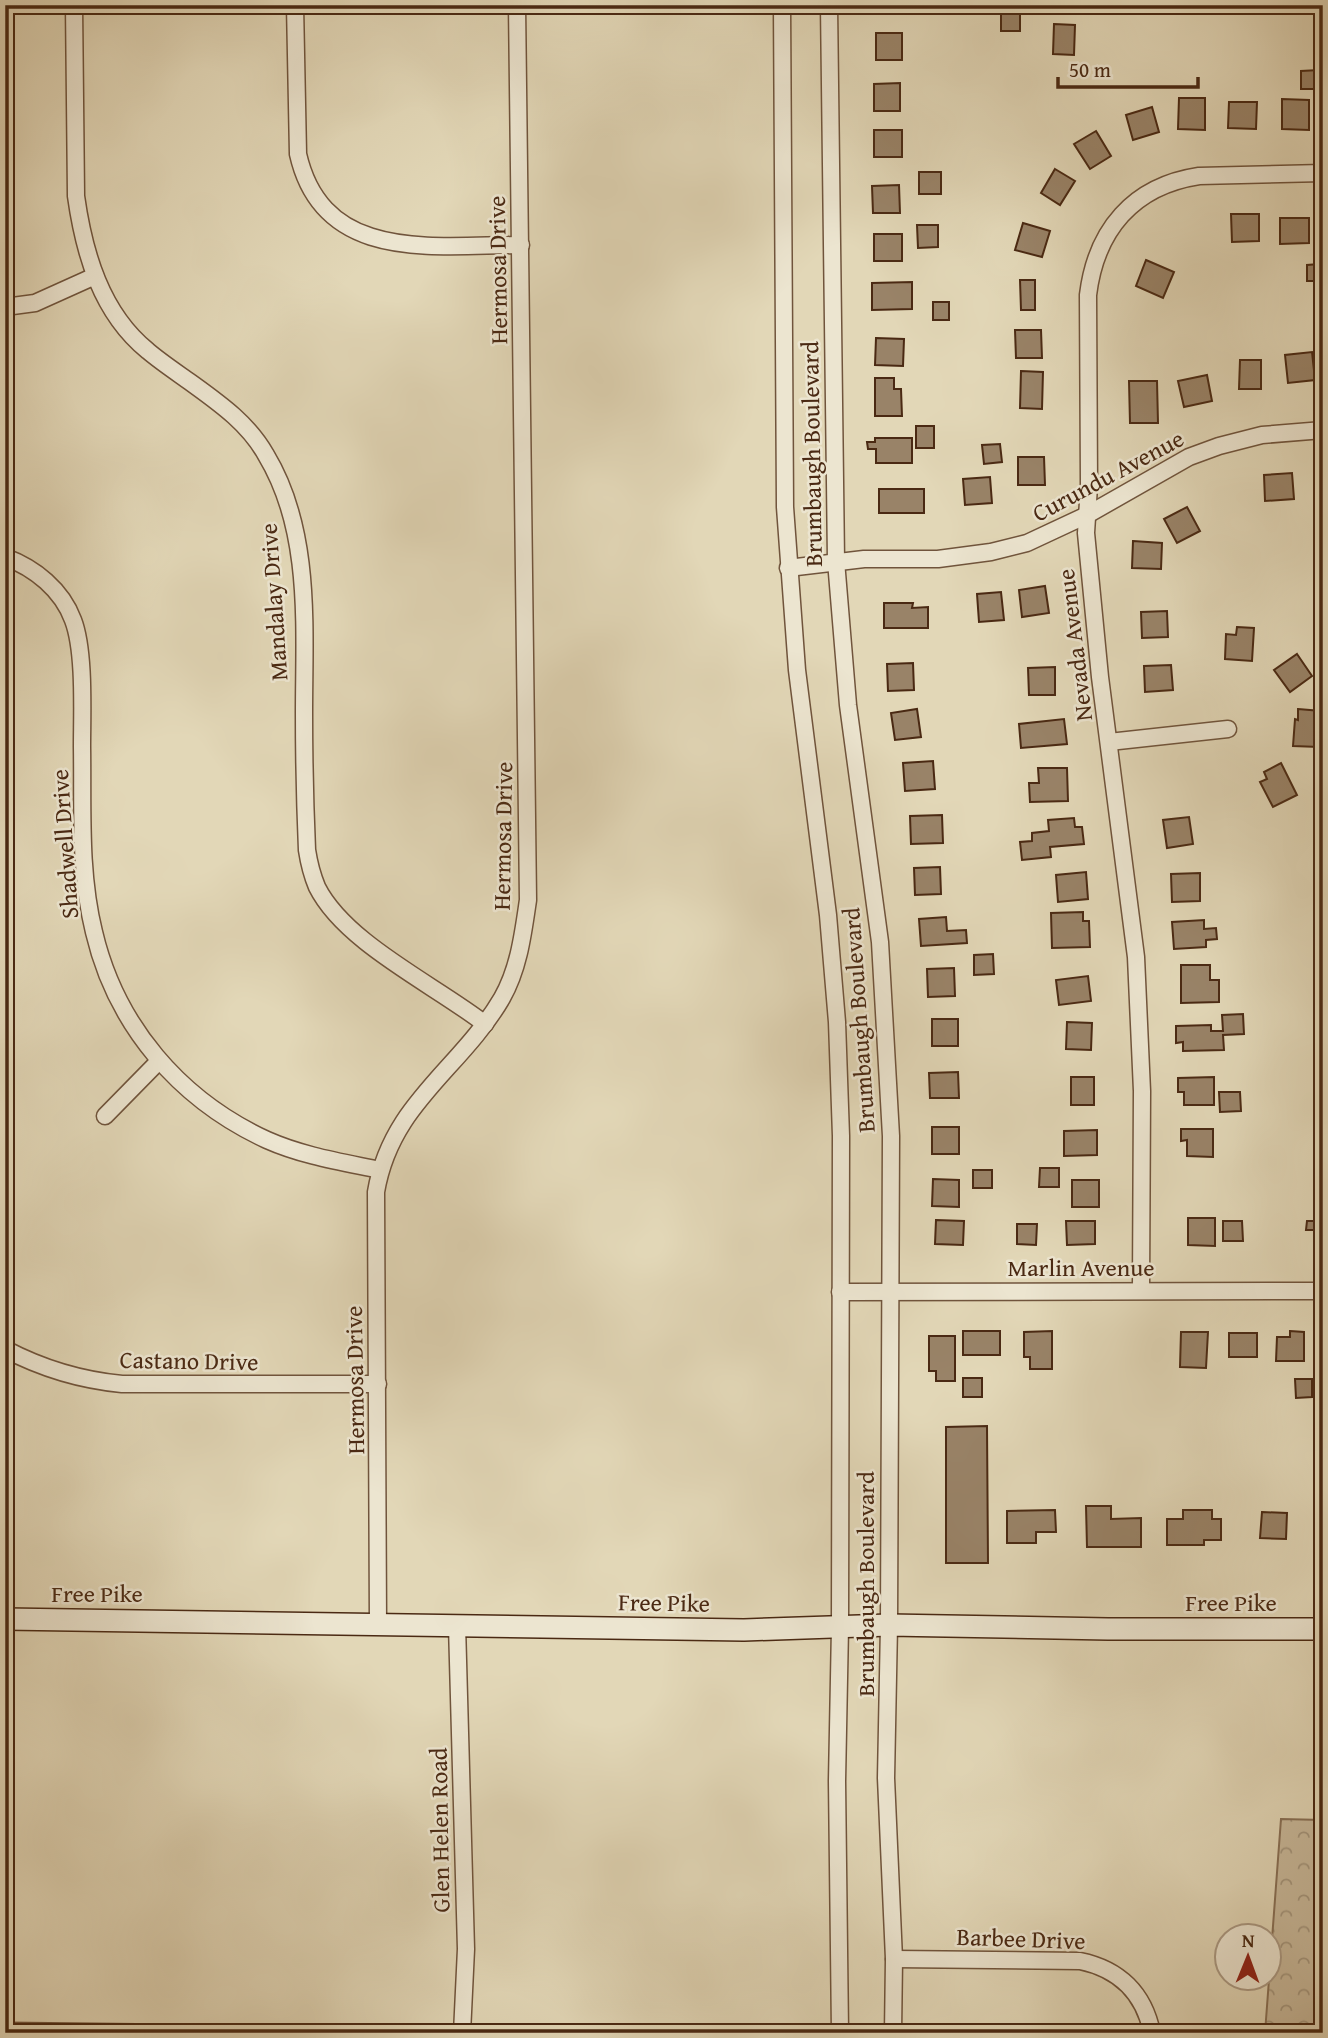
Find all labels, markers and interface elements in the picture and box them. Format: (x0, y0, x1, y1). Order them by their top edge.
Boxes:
scale bar (1058, 46, 1198, 90)
text: 50 m (1069, 54, 1111, 85)
street label: Hermosa Drive (479, 195, 516, 345)
street label: Brumbaugh Boulevard (792, 341, 831, 567)
street label: Curundu Avenue (1026, 421, 1190, 530)
street label: Mandalay Drive (251, 522, 296, 682)
street label: Nevada Avenue (1048, 567, 1101, 723)
street label: Hermosa Drive (484, 761, 521, 911)
street label: Shadwell Drive (42, 768, 87, 920)
street label: Brumbaugh Boulevard (833, 906, 884, 1134)
street label: Marlin Avenue (1008, 1250, 1154, 1285)
street label: Hermosa Drive (336, 1305, 373, 1455)
street label: Castano Drive (119, 1342, 259, 1379)
street label: Brumbaugh Boulevard (848, 1471, 883, 1697)
street label: Free Pike (51, 1576, 143, 1611)
street label: Free Pike (618, 1584, 710, 1621)
street label: Free Pike (1185, 1585, 1277, 1620)
street label: Glen Helen Road (421, 1747, 458, 1913)
street label: Barbee Drive (956, 1919, 1086, 1958)
north arrow (1212, 1923, 1282, 1993)
text: N (1242, 1926, 1255, 1954)

